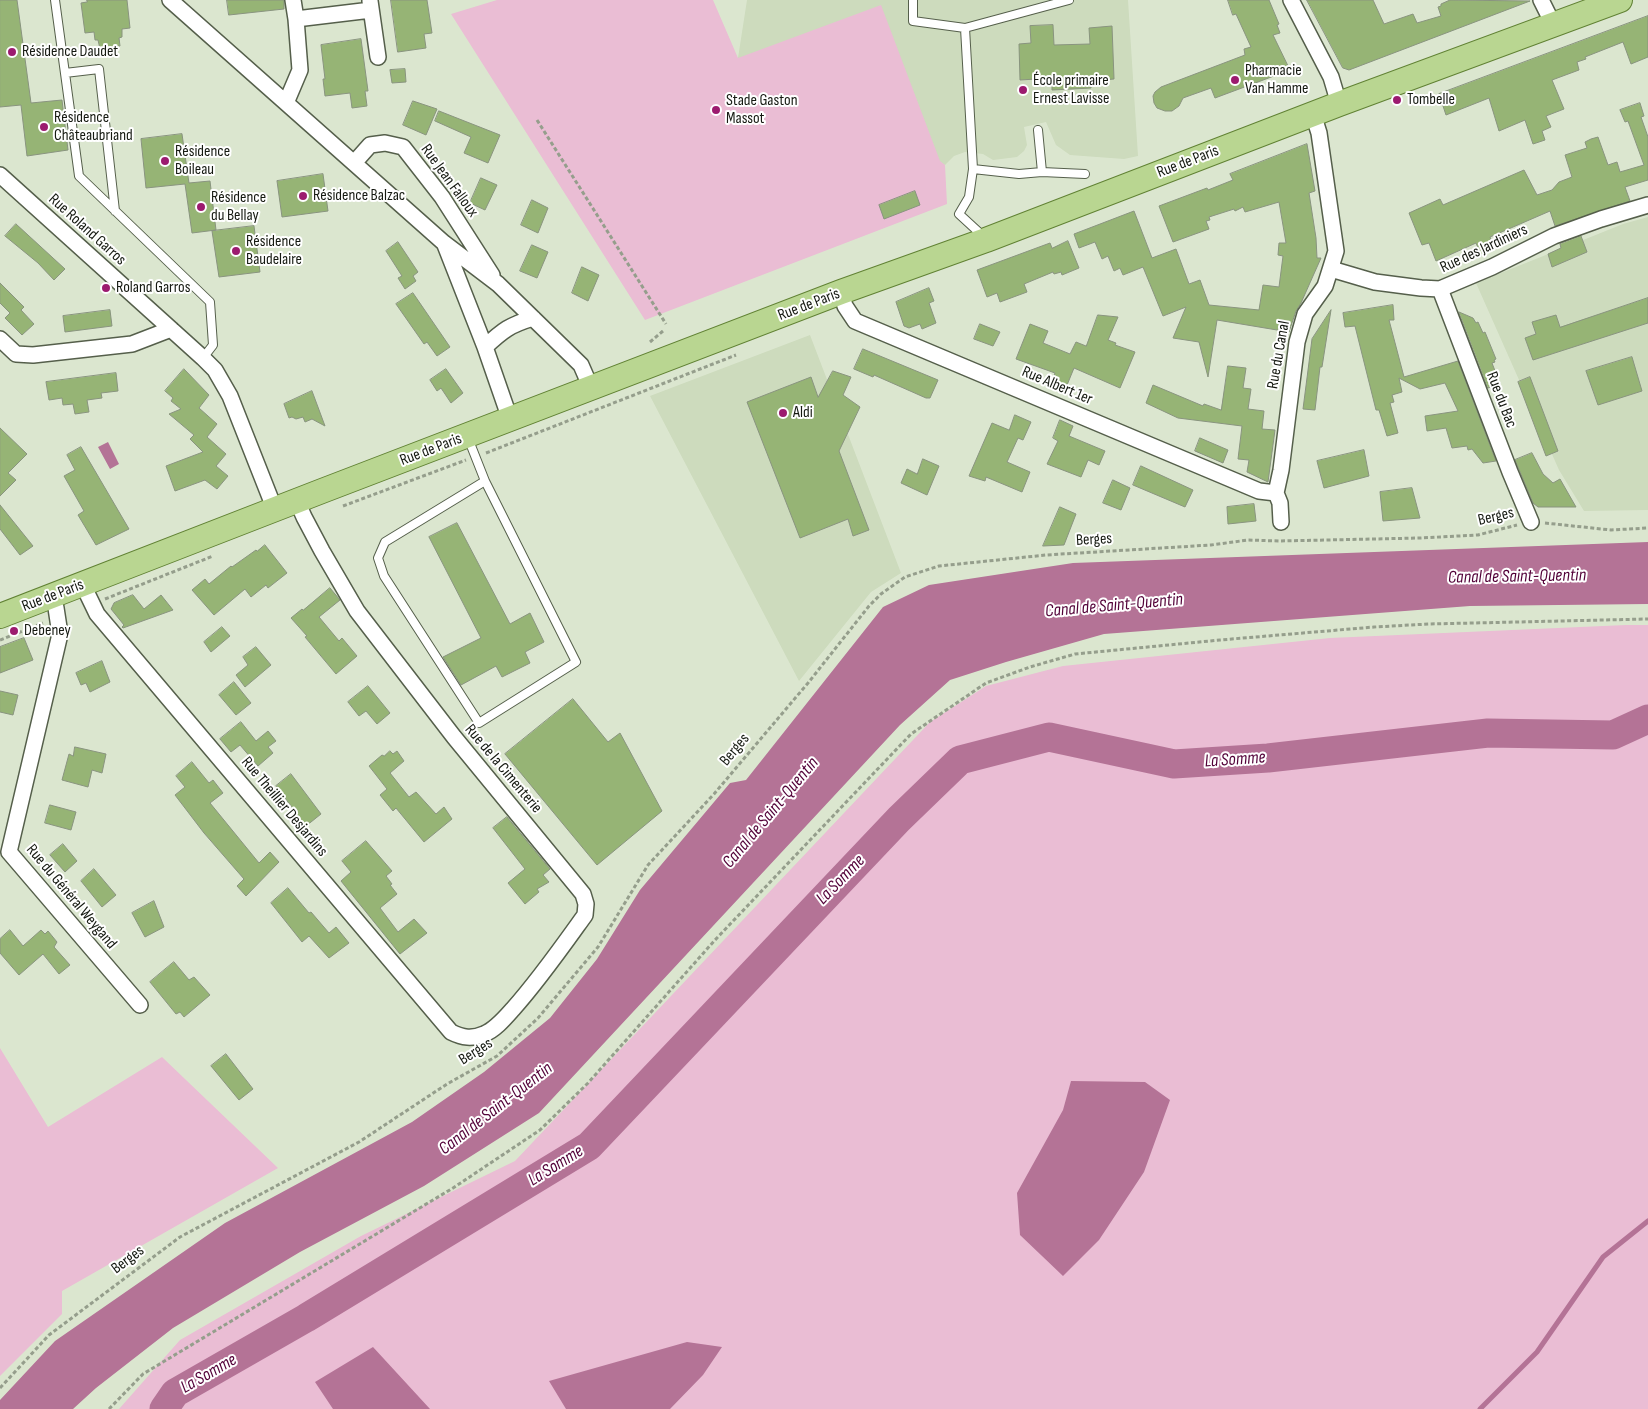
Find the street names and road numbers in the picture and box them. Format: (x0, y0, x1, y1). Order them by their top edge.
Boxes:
street label: Rue Jean Falloux (416, 141, 482, 221)
street label: Rue de Paris (1154, 141, 1222, 183)
street label: Rue Roland Garros (44, 190, 130, 270)
street label: Rue des Jardiniers (1437, 220, 1531, 278)
street label: Rue de Paris (775, 284, 843, 326)
street label: Rue du Canal (1264, 320, 1294, 390)
street label: Rue Albert 1er (1019, 363, 1095, 409)
street label: Rue du Bac (1482, 369, 1520, 431)
street label: Rue de Paris (397, 429, 465, 471)
street label: Berges (1476, 504, 1516, 530)
street label: Berges (1075, 529, 1113, 551)
street label: Rue de Paris (19, 575, 87, 617)
street label: Rue de la Cimenterie (460, 721, 546, 817)
street label: Berges (716, 730, 754, 770)
street label: Rue Theillier Desjardins (237, 753, 331, 861)
street label: Rue du Général Weygand (22, 841, 120, 953)
street label: Berges (456, 1034, 496, 1070)
street label: Berges (108, 1241, 148, 1279)

